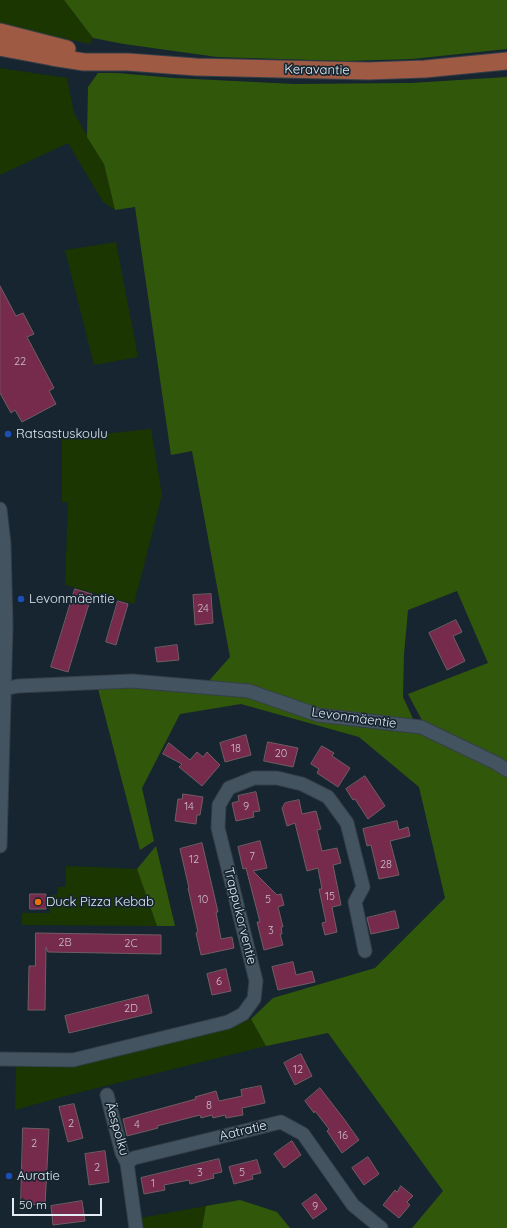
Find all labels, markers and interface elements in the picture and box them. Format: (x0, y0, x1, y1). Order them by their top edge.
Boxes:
street label: Keravantie (284, 62, 350, 78)
house number: 22 (14, 355, 26, 369)
place label: Ratsastuskoulu (16, 426, 108, 442)
marker: Ratsastuskoulu (3, 429, 13, 439)
place label: Levonmäentie (29, 591, 115, 607)
marker: Levonmäentie (16, 594, 26, 604)
house number: 24 (197, 602, 209, 616)
street label: Levonmäentie (311, 704, 397, 732)
house number: 18 (231, 742, 241, 756)
house number: 20 (275, 747, 287, 761)
house number: 14 (184, 800, 194, 814)
house number: 9 (243, 800, 249, 814)
house number: 7 (249, 850, 255, 864)
house number: 12 (189, 853, 199, 867)
house number: 28 (380, 858, 392, 872)
street label: Trappukorventie (220, 866, 260, 966)
house number: 15 (325, 890, 335, 904)
house number: 10 (198, 893, 208, 907)
house number: 5 (265, 893, 271, 907)
place label: Duck Pizza Kebab (46, 894, 154, 910)
marker: Duck Pizza Kebab (33, 897, 43, 907)
house number: 3 (268, 924, 274, 938)
house number: 2B (58, 936, 72, 950)
house number: 2C (124, 937, 138, 951)
house number: 6 (216, 975, 222, 989)
house number: 2D (124, 1002, 138, 1016)
house number: 12 (293, 1063, 303, 1077)
house number: 8 (206, 1099, 212, 1113)
street label: Äespolku (102, 1100, 132, 1158)
house number: 2 (68, 1117, 74, 1131)
house number: 4 (134, 1118, 140, 1132)
street label: Aatratie (218, 1118, 268, 1144)
house number: 16 (338, 1129, 348, 1143)
house number: 2 (31, 1137, 37, 1151)
house number: 2 (94, 1161, 100, 1175)
house number: 3 (197, 1166, 203, 1180)
house number: 5 (239, 1166, 245, 1180)
place label: Auratie (17, 1168, 60, 1184)
marker: Auratie (4, 1171, 14, 1181)
house number: 1 (151, 1177, 155, 1191)
scale bar (14, 1190, 104, 1216)
text: 50 m (19, 1197, 47, 1212)
house number: 9 (312, 1200, 318, 1214)

